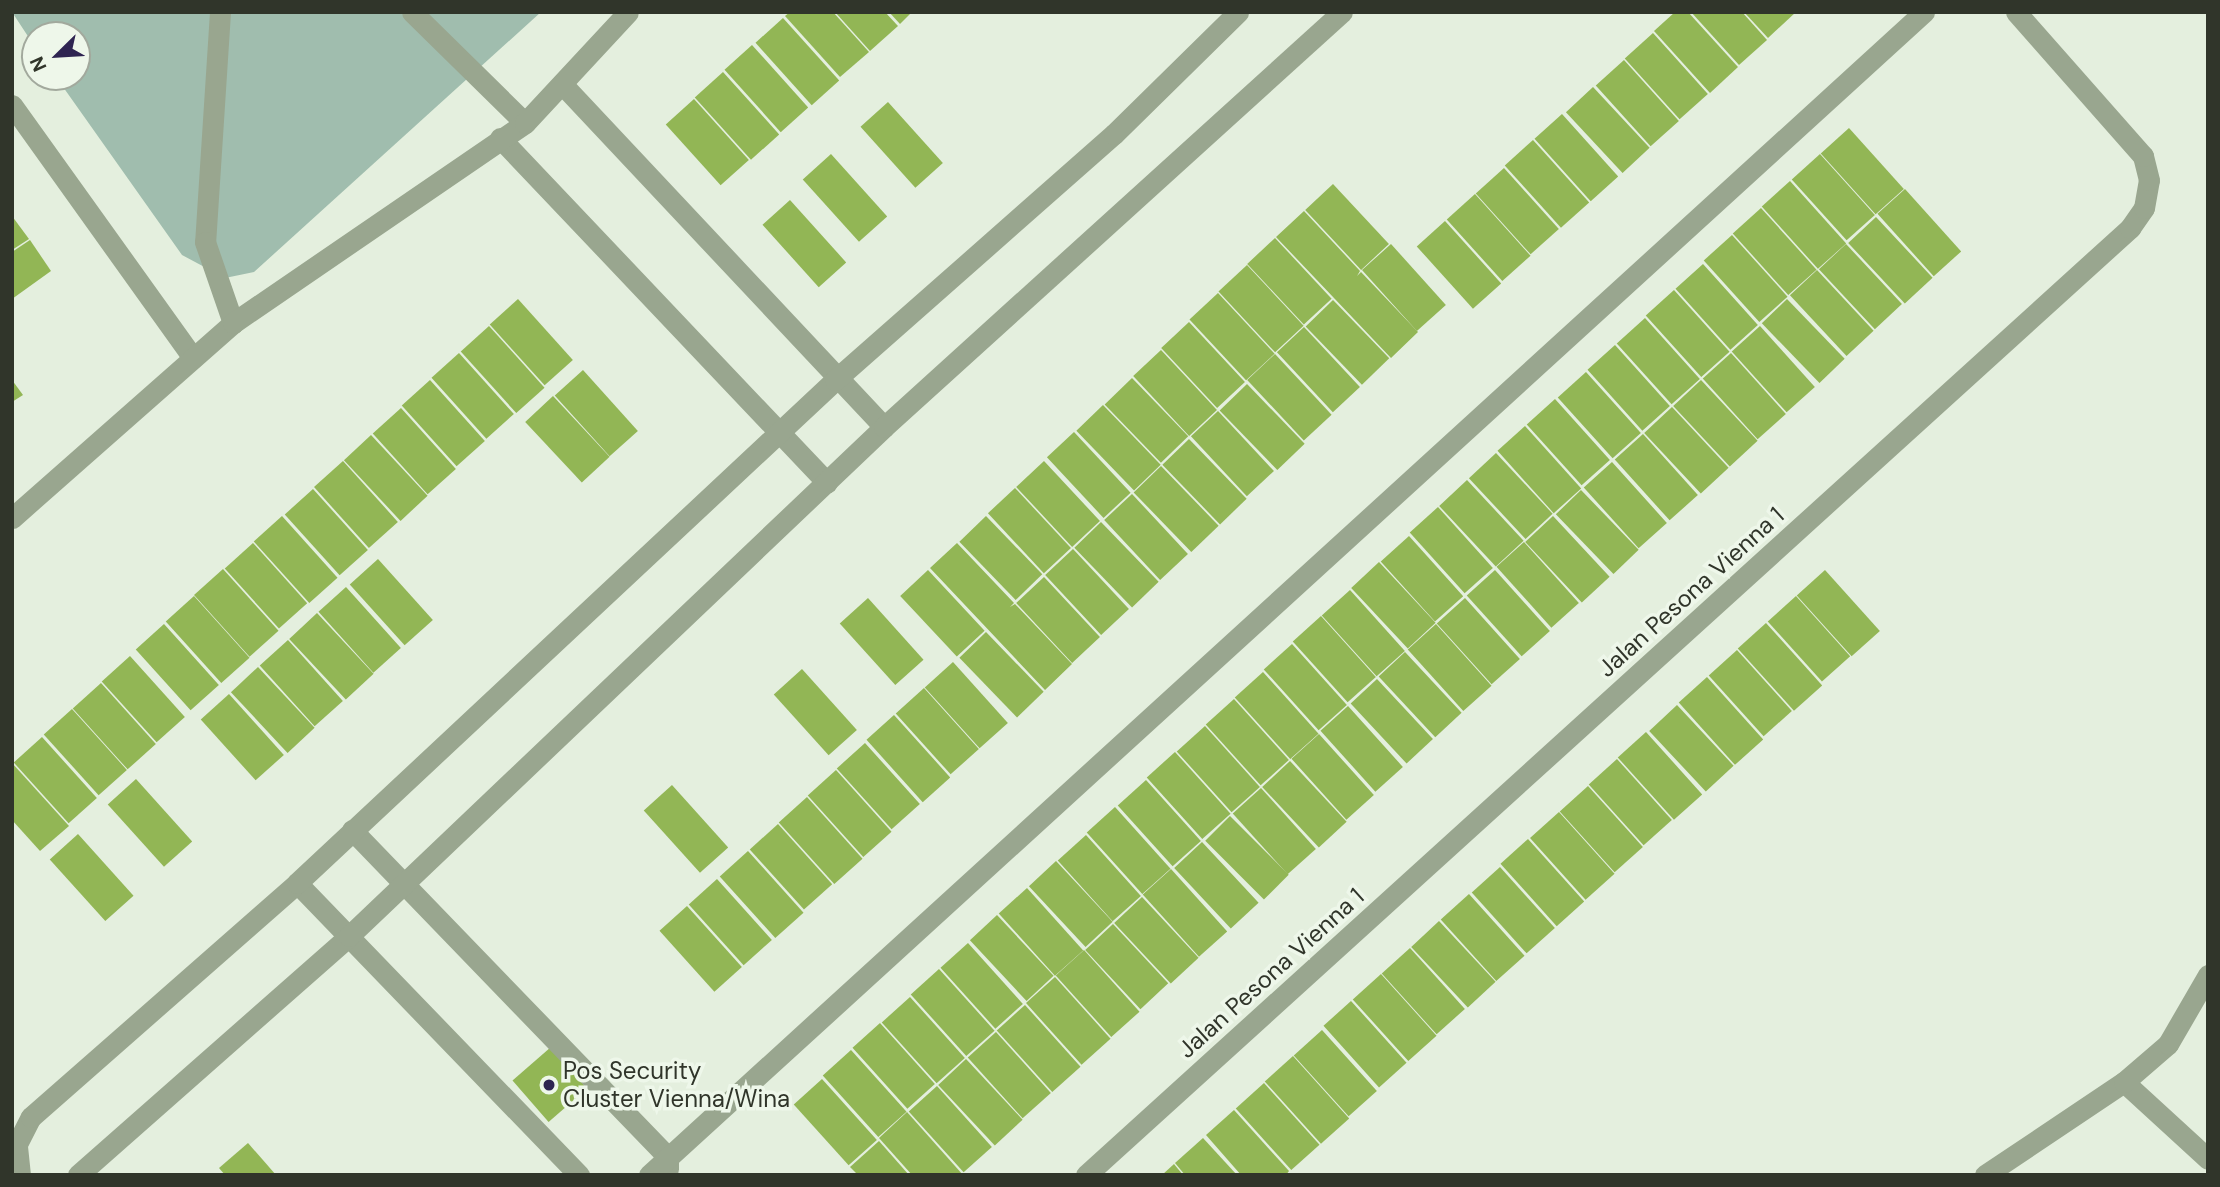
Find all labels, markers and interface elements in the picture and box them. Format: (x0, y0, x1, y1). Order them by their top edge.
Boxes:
north arrow (21, 21, 91, 91)
text: N (24, 53, 52, 75)
street label: Jalan Pesona Vienna 1 (1592, 501, 1790, 683)
street label: Jalan Pesona Vienna 1 (1172, 882, 1370, 1064)
place label: Pos Security Cluster Vienna/Wina (563, 1057, 790, 1113)
marker: Pos Security Cluster Vienna/Wina (541, 1077, 557, 1093)

